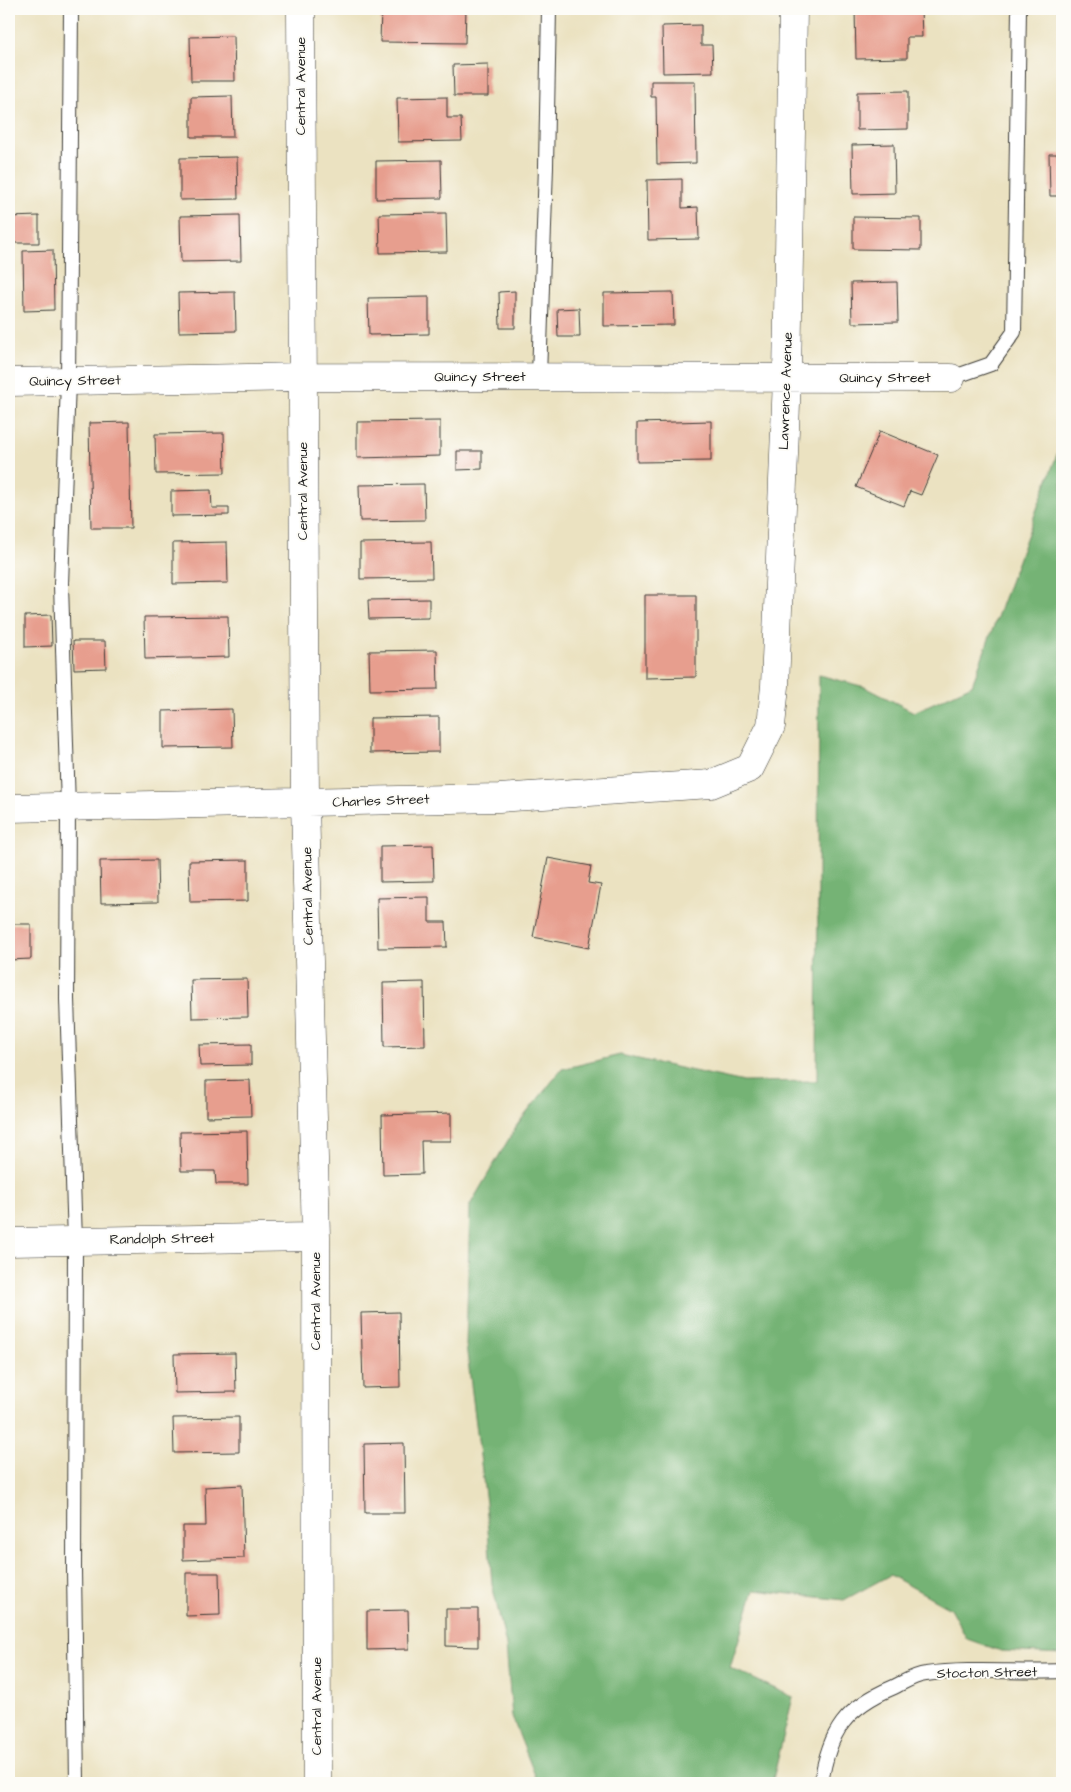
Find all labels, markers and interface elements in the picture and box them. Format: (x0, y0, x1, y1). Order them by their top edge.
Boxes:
street label: Central Avenue (291, 36, 311, 135)
street label: Lawrence Avenue (774, 331, 798, 450)
street label: Quincy Street (434, 367, 526, 387)
street label: Quincy Street (839, 368, 931, 388)
street label: Quincy Street (29, 370, 121, 392)
street label: Central Avenue (293, 441, 313, 540)
street label: Charles Street (332, 789, 430, 813)
street label: Central Avenue (297, 846, 319, 945)
street label: Randolph Street (109, 1228, 215, 1250)
street label: Central Avenue (306, 1251, 326, 1350)
street label: Central Avenue (307, 1656, 327, 1755)
street label: Stocton Street (936, 1662, 1038, 1684)

